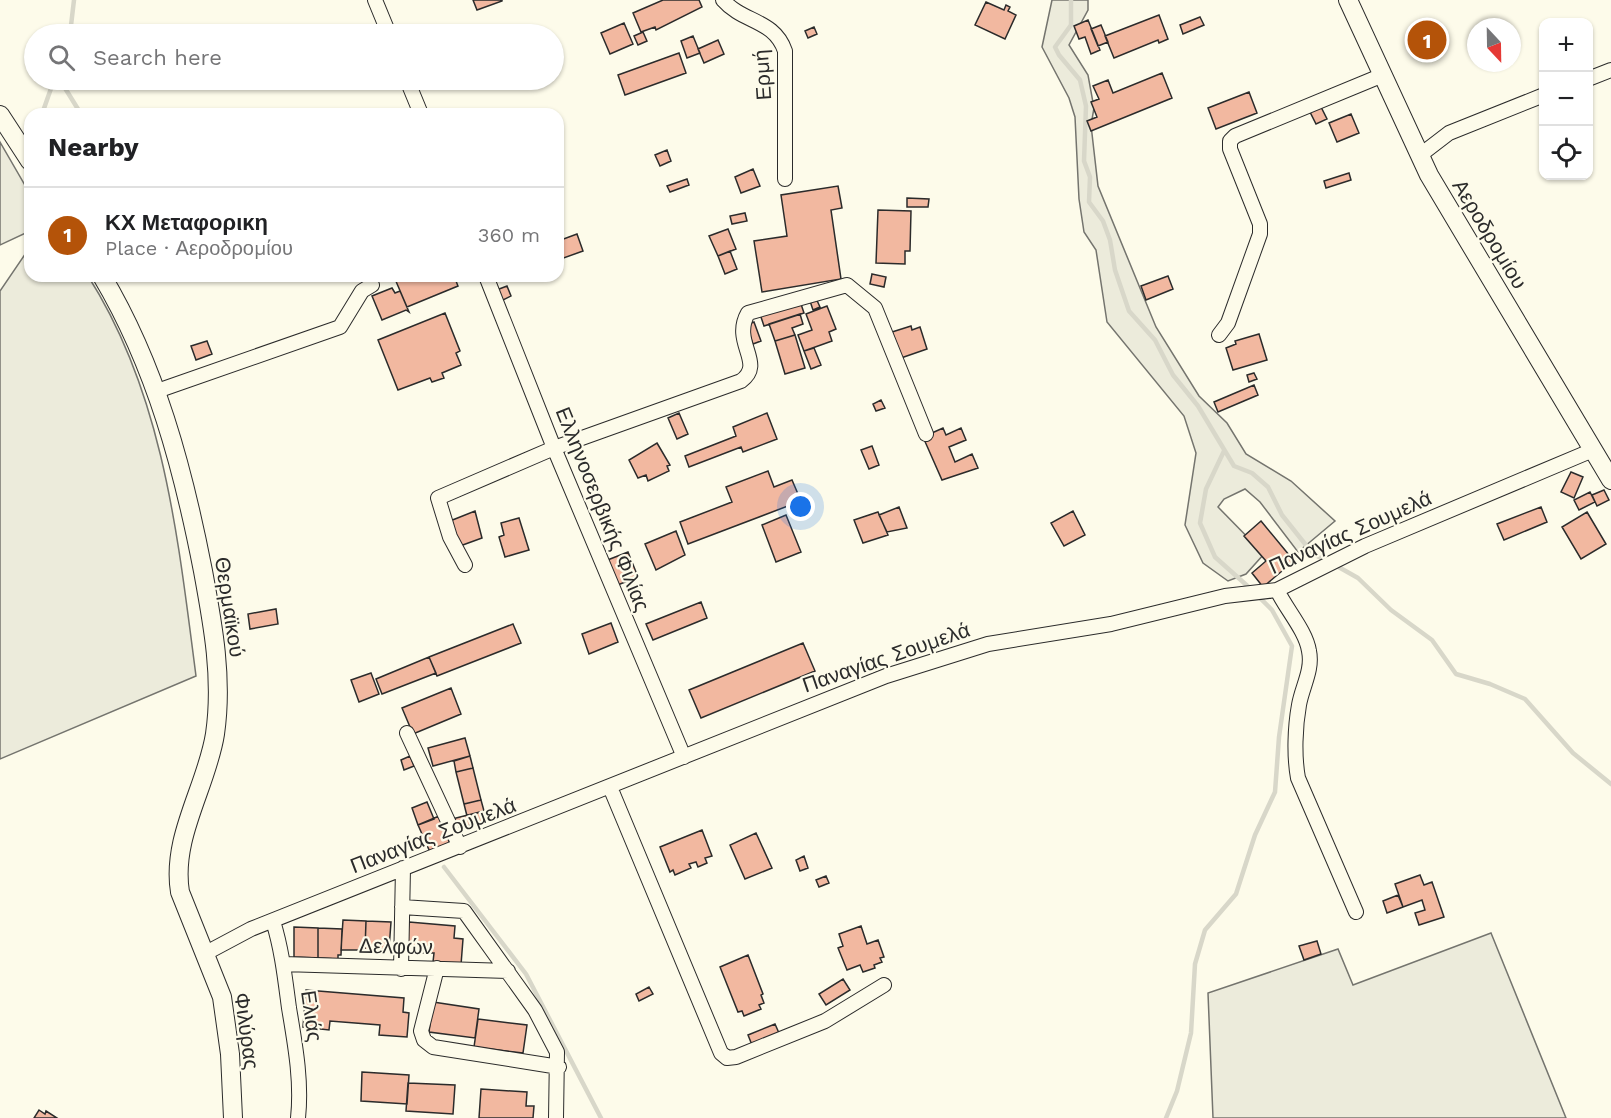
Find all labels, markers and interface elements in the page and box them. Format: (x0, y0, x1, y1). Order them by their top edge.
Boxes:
pin: 1 (1408, 18, 1446, 63)
north arrow (1467, 18, 1521, 72)
map controls (1539, 18, 1593, 180)
button: + (1539, 18, 1593, 72)
search box (24, 24, 564, 90)
icon: search (45, 41, 78, 74)
text: Search here (93, 45, 222, 70)
street label: Ερμή (748, 49, 776, 101)
button: − (1539, 72, 1593, 126)
button: locate (1539, 126, 1593, 180)
text: Nearby (48, 132, 139, 162)
street label: Αεροδρομίου (1448, 175, 1532, 293)
text: ΚΧ Μεταφορικη (105, 210, 268, 235)
text: 1 (63, 223, 72, 247)
text: 360 m (478, 223, 540, 247)
text: Place · Αεροδρομίου (105, 236, 293, 260)
street label: Ελληνοσερβικής Φιλίας (551, 403, 655, 615)
street label: Παναγίας Σουμελά (1265, 485, 1435, 579)
your location (786, 492, 815, 521)
street label: Θερμαϊκού (210, 555, 250, 659)
street label: Παναγίας Σουμελά (799, 617, 973, 697)
street label: Παναγίας Σουμελά (347, 792, 519, 878)
street label: Δελφών (359, 933, 433, 959)
street label: Ελιάς (296, 989, 328, 1043)
street label: Φιλύρας (229, 991, 265, 1071)

